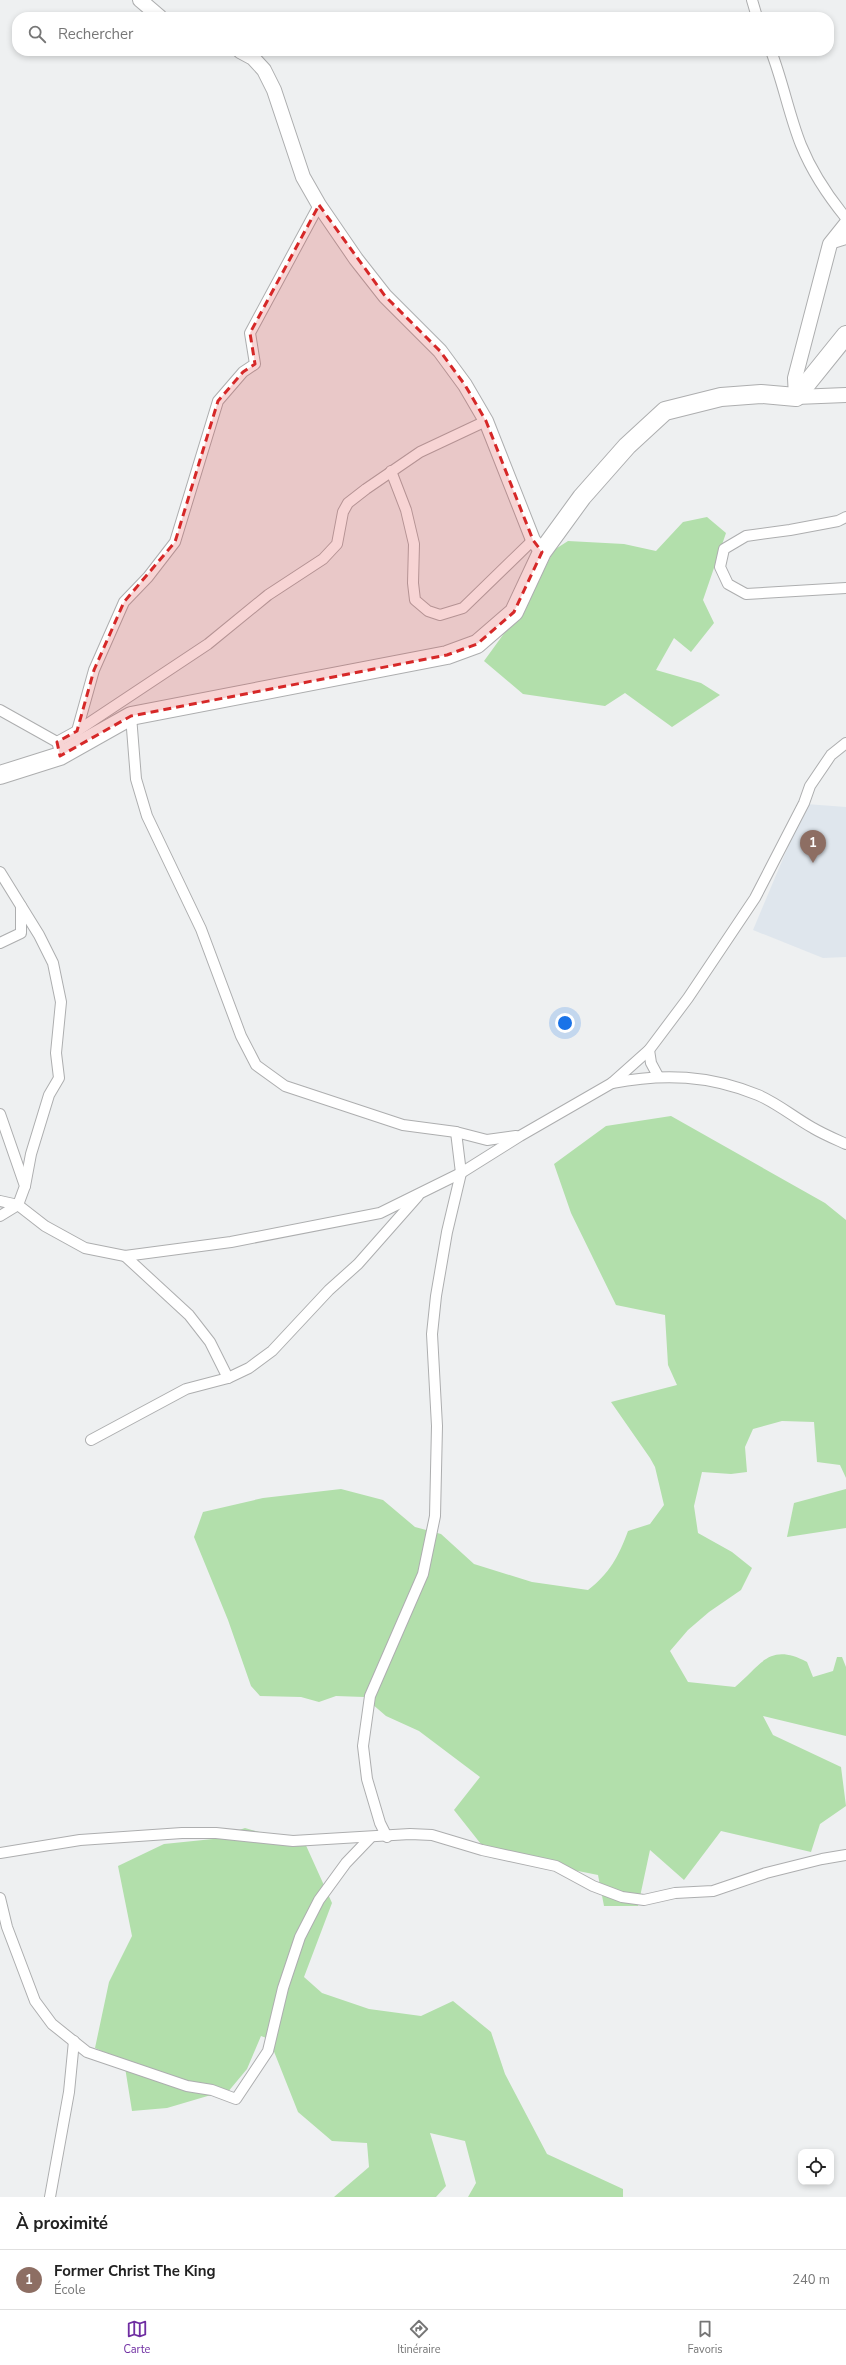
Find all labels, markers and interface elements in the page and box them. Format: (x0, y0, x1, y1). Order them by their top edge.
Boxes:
search box (12, 12, 834, 56)
icon: search (26, 23, 48, 45)
text: Rechercher (58, 24, 133, 44)
pin: 1 (800, 830, 826, 863)
your location (555, 1013, 575, 1033)
map controls (798, 2149, 834, 2185)
button: locate (798, 2149, 834, 2185)
text: À proximité (16, 2212, 108, 2235)
text: Former Christ The King (54, 2261, 216, 2281)
text: 1 (25, 2271, 33, 2289)
text: 240 m (792, 2271, 830, 2289)
text: École (54, 2281, 85, 2299)
tab: Carte (123, 2318, 150, 2357)
tab: Itinéraire (397, 2318, 441, 2357)
tab: Favoris (687, 2318, 723, 2357)

